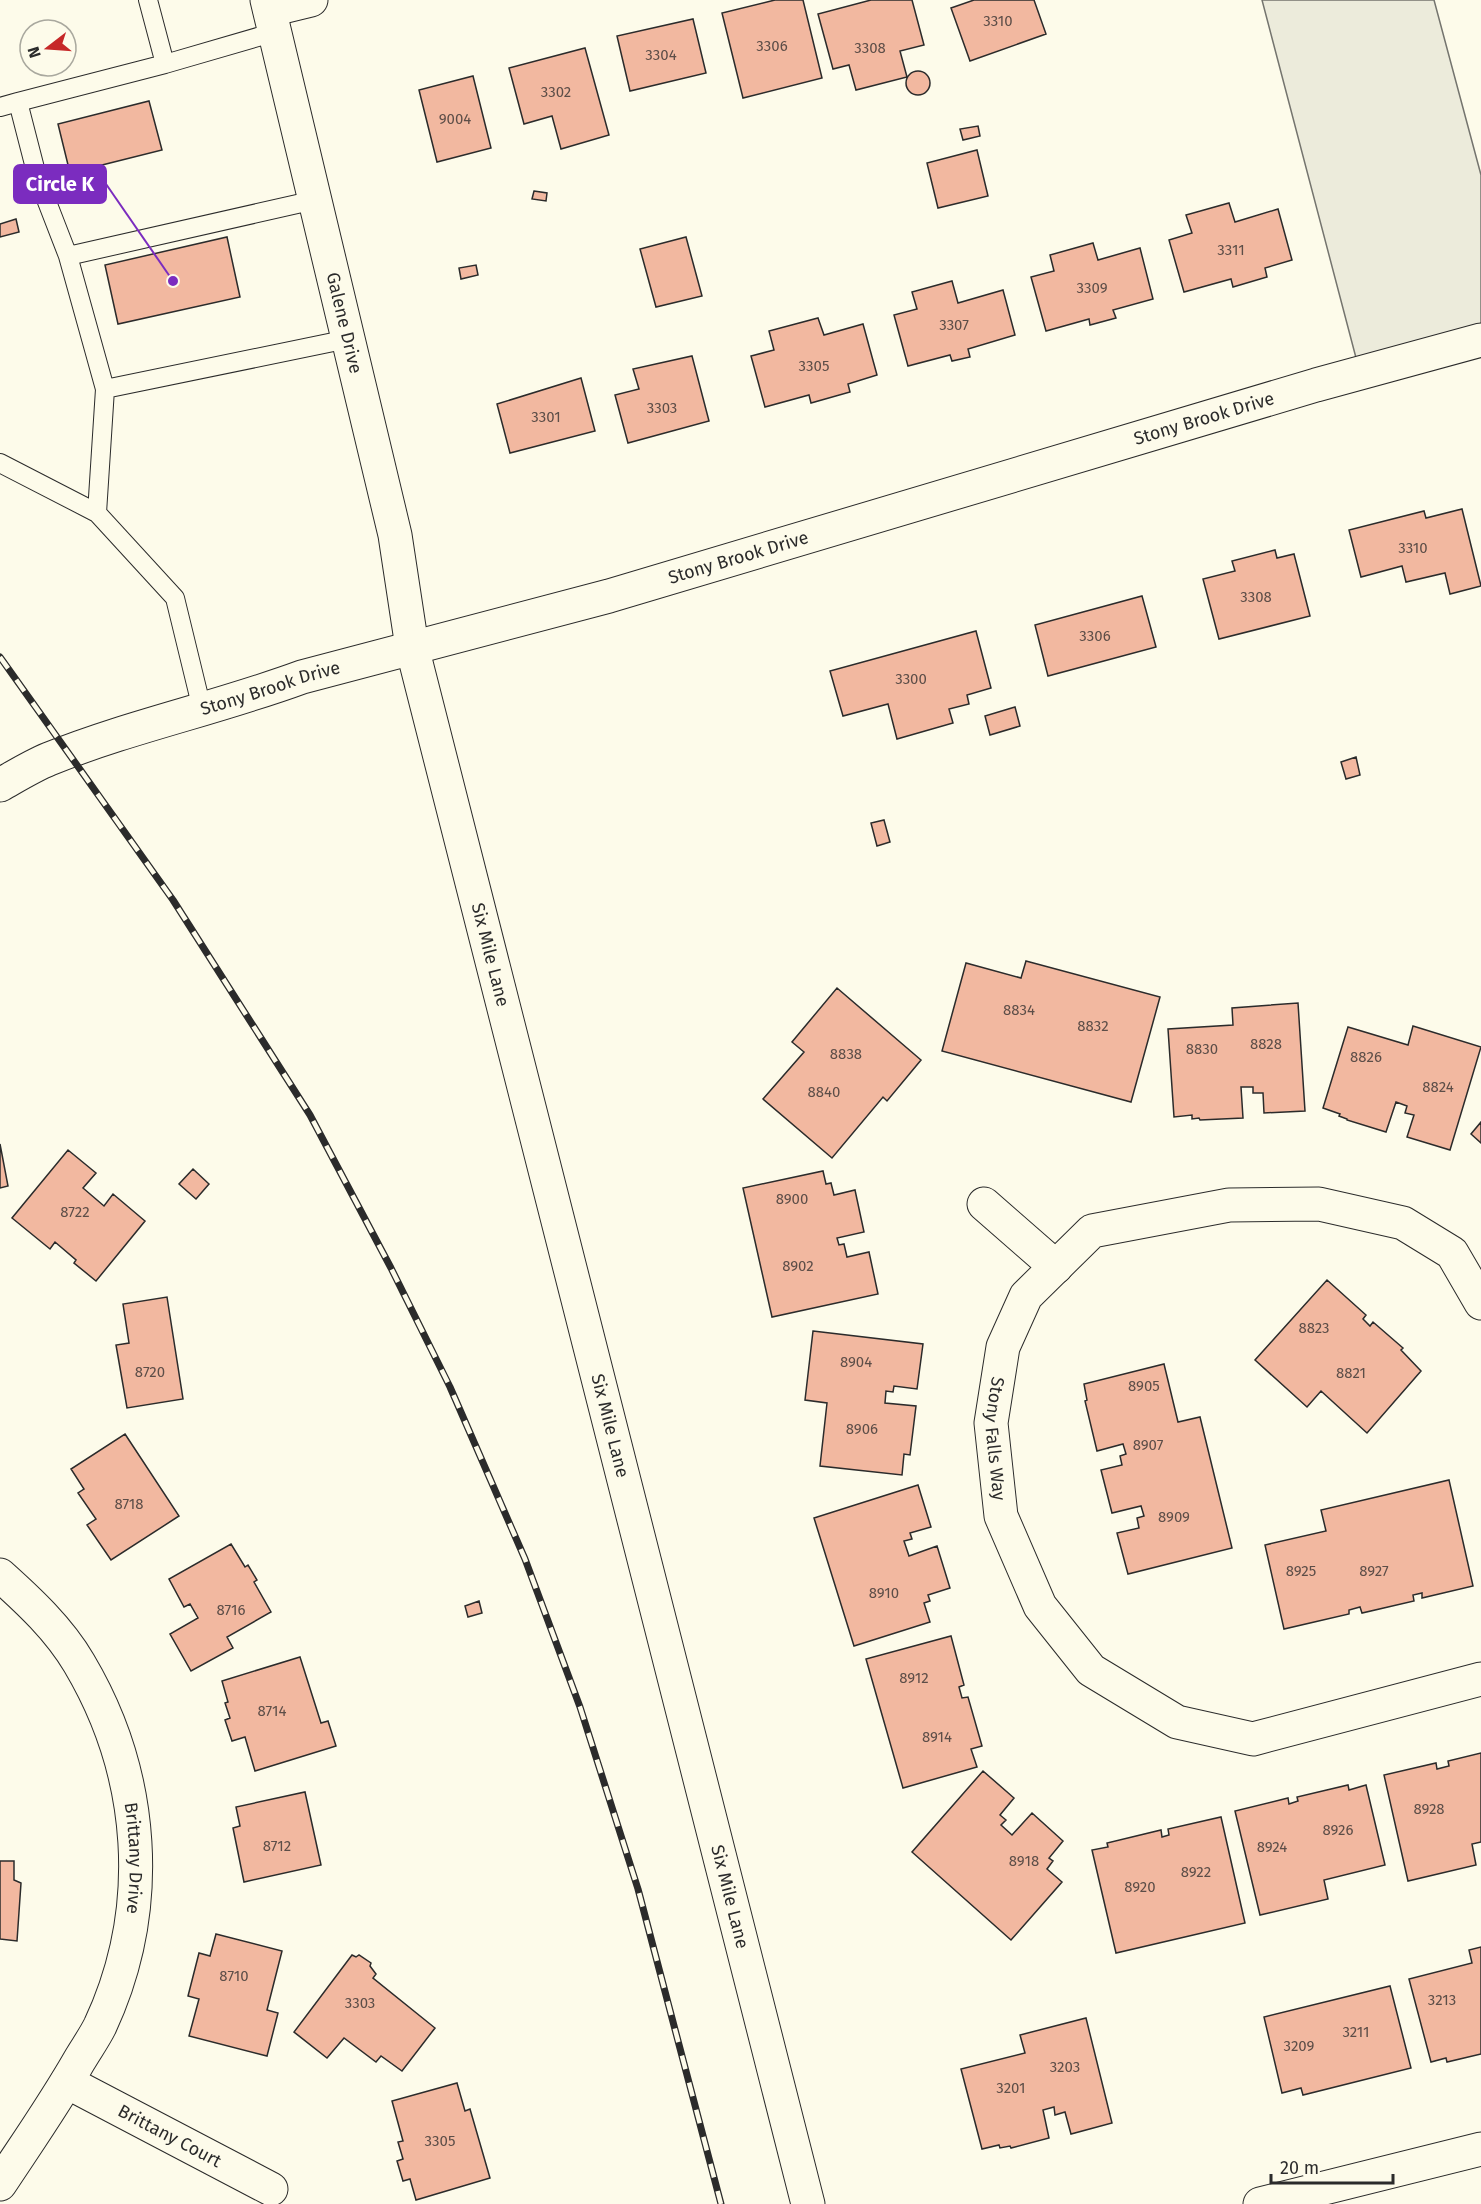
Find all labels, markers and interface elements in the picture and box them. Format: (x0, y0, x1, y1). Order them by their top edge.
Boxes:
house number: 3310 (983, 12, 1013, 30)
north arrow (18, 18, 78, 78)
house number: 3306 (756, 37, 788, 55)
house number: 3308 (854, 39, 886, 57)
text: N (23, 44, 45, 60)
house number: 3304 (645, 46, 677, 64)
house number: 3302 (541, 83, 571, 101)
house number: 9004 (439, 110, 471, 128)
callout: Circle K (14, 165, 106, 203)
text: Circle K (26, 172, 95, 196)
house number: 3311 (1217, 241, 1245, 259)
street label: Galene Drive (322, 270, 367, 376)
house number: 3309 (1076, 279, 1108, 297)
house number: 3307 (939, 316, 969, 334)
house number: 3305 (799, 357, 829, 375)
street label: Stony Brook Drive (1131, 387, 1277, 450)
house number: 3303 (647, 399, 677, 417)
house number: 3301 (531, 408, 561, 426)
street label: Stony Brook Drive (666, 526, 811, 589)
house number: 3310 (1398, 539, 1428, 557)
house number: 3308 (1240, 588, 1272, 606)
house number: 3306 (1079, 627, 1111, 645)
street label: Stony Brook Drive (198, 656, 343, 720)
house number: 3300 (895, 670, 927, 688)
street label: Six Mile Lane (467, 901, 514, 1009)
house number: 8834 (1003, 1001, 1035, 1019)
house number: 8832 (1077, 1017, 1109, 1035)
house number: 8828 (1250, 1035, 1282, 1053)
house number: 8830 (1186, 1040, 1218, 1058)
house number: 8838 (830, 1045, 862, 1063)
house number: 8826 (1350, 1048, 1382, 1066)
house number: 8824 (1422, 1078, 1454, 1096)
house number: 8840 (808, 1083, 840, 1101)
house number: 8900 (776, 1190, 808, 1208)
house number: 8722 (60, 1203, 90, 1221)
house number: 8902 (782, 1257, 814, 1275)
house number: 8823 (1298, 1319, 1330, 1337)
house number: 8904 (840, 1353, 872, 1371)
house number: 8720 (135, 1363, 165, 1381)
house number: 8821 (1336, 1364, 1366, 1382)
street label: Six Mile Lane (586, 1372, 634, 1480)
street label: Stony Falls Way (980, 1375, 1010, 1502)
house number: 8905 (1128, 1377, 1160, 1395)
house number: 8906 (846, 1420, 878, 1438)
house number: 8907 (1133, 1436, 1164, 1454)
house number: 8718 (114, 1495, 144, 1513)
house number: 8909 (1158, 1508, 1190, 1526)
house number: 8925 (1286, 1562, 1316, 1580)
house number: 8927 (1359, 1562, 1389, 1580)
house number: 8910 (869, 1584, 899, 1602)
house number: 8716 (217, 1601, 245, 1619)
house number: 8912 (899, 1669, 929, 1687)
house number: 8714 (258, 1702, 286, 1720)
house number: 8914 (922, 1728, 952, 1746)
house number: 8928 (1413, 1800, 1445, 1818)
street label: Brittany Drive (120, 1801, 147, 1915)
house number: 8926 (1323, 1821, 1353, 1839)
house number: 8712 (263, 1837, 291, 1855)
house number: 8924 (1257, 1838, 1287, 1856)
street label: Six Mile Lane (706, 1843, 754, 1951)
house number: 8918 (1009, 1852, 1039, 1870)
house number: 8922 (1181, 1863, 1211, 1881)
house number: 8920 (1124, 1878, 1156, 1896)
house number: 8710 (219, 1967, 249, 1985)
house number: 3213 (1428, 1991, 1456, 2009)
house number: 3303 (345, 1994, 375, 2012)
house number: 3211 (1342, 2023, 1370, 2041)
house number: 3209 (1284, 2037, 1315, 2055)
house number: 3203 (1050, 2058, 1080, 2076)
house number: 3201 (996, 2079, 1026, 2097)
street label: Brittany Court (114, 2100, 226, 2172)
house number: 3305 (425, 2132, 455, 2150)
scale bar (1271, 2147, 1392, 2185)
text: 20 m (1280, 2157, 1319, 2179)

